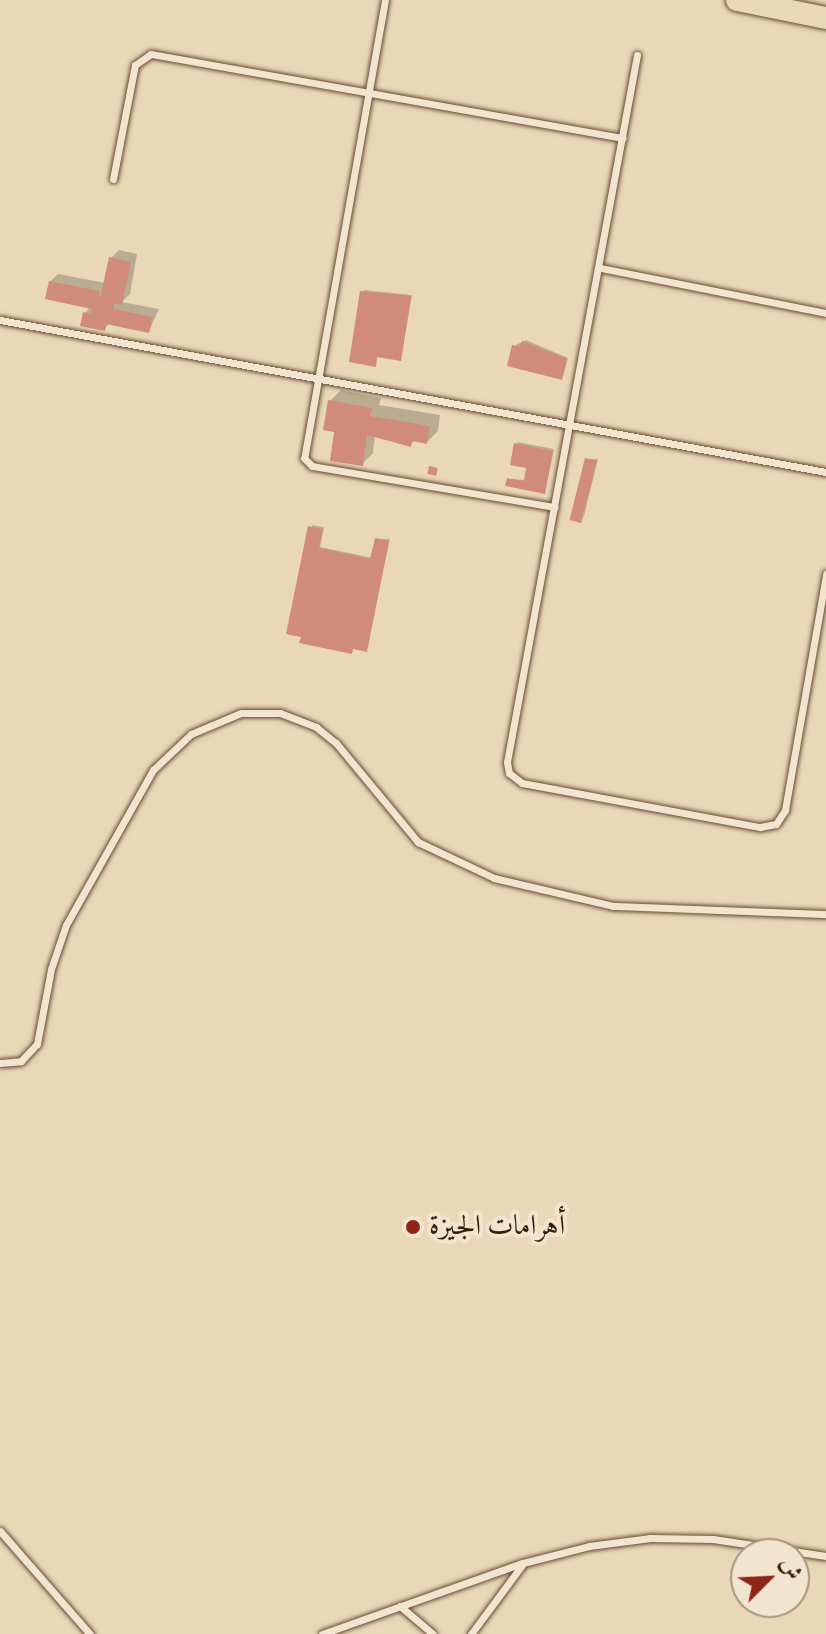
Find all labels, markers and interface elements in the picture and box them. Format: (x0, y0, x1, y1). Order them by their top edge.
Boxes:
place label: أهرامات الجيزة (429, 1210, 565, 1244)
marker: أهرامات الجيزة (404, 1218, 422, 1236)
north arrow (730, 1538, 810, 1618)
text: ش (773, 1553, 807, 1585)

